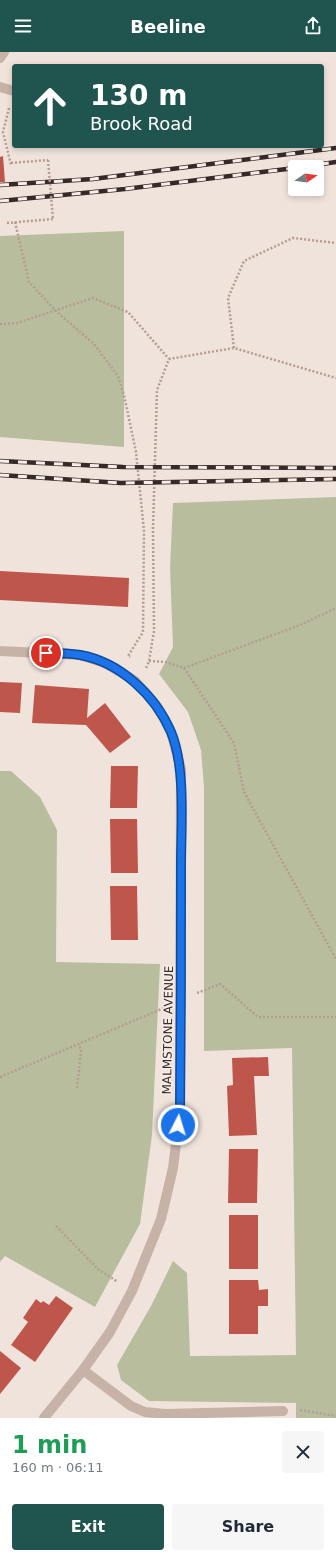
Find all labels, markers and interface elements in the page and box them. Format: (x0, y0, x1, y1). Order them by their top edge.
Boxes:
icon: menu (12, 15, 34, 37)
icon: share (302, 15, 324, 37)
text: Beeline (130, 16, 206, 37)
text: 130 m (90, 79, 187, 112)
icon: ahead (24, 80, 76, 132)
text: Brook Road (90, 113, 193, 134)
north arrow (288, 160, 324, 196)
map controls (288, 160, 324, 196)
pin (29, 636, 63, 670)
icon: arrive (35, 642, 57, 664)
street label: MALMSTONE AVENUE (160, 965, 176, 1095)
position arrow (157, 1104, 199, 1146)
text: 1 min (12, 1431, 87, 1459)
button: close (282, 1431, 324, 1473)
text: 160 m · 06:11 (12, 1460, 103, 1475)
button: Exit (12, 1504, 164, 1550)
button: Share (172, 1504, 324, 1550)

